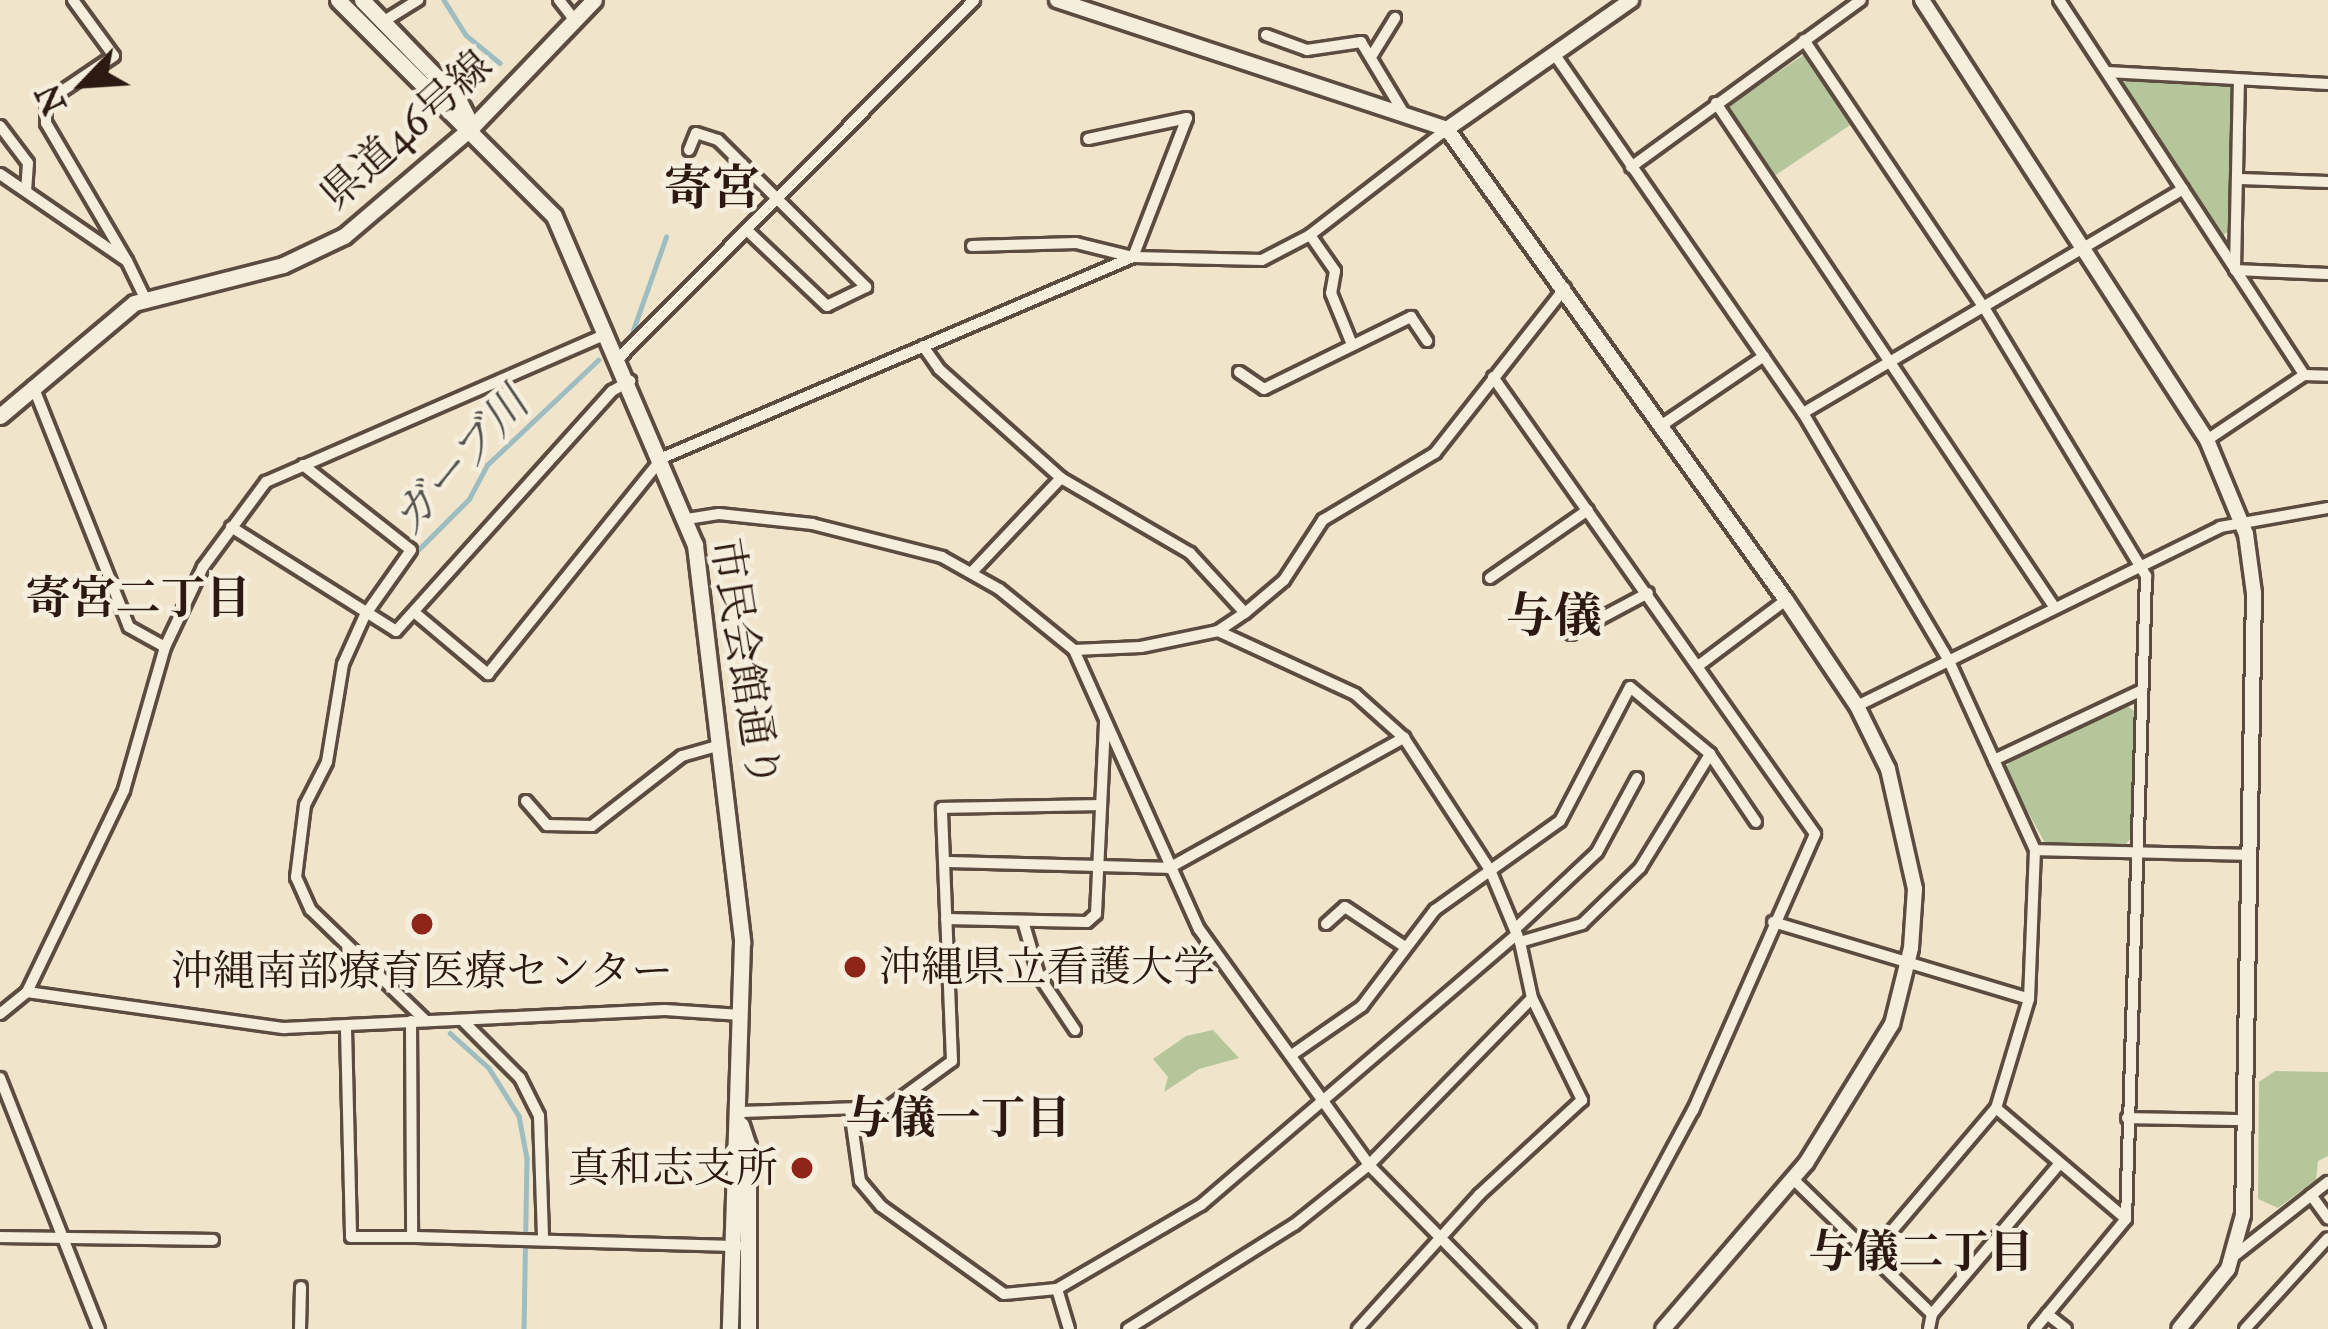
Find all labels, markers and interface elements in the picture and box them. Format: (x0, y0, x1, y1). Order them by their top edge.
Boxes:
north arrow (24, 24, 144, 144)
street label: 県道46号線 (310, 40, 502, 220)
text: N (27, 78, 75, 120)
district label: 寄宮 (664, 159, 760, 217)
water label: ガーブ川 (380, 376, 540, 546)
street label: 市民会館通り (700, 535, 790, 791)
district label: 寄宮二丁目 (26, 571, 250, 625)
district label: 与儀 (1506, 587, 1602, 645)
marker: 沖縄南部療育医療センター (406, 908, 438, 940)
place label: 沖縄県立看護大学 (879, 942, 1215, 992)
place label: 沖縄南部療育医療センター (170, 946, 674, 996)
marker: 沖縄県立看護大学 (842, 954, 868, 980)
district label: 与儀一丁目 (846, 1091, 1070, 1145)
place label: 真和志支所 (568, 1143, 778, 1193)
marker: 真和志支所 (789, 1155, 815, 1181)
district label: 与儀二丁目 (1809, 1225, 2033, 1279)

